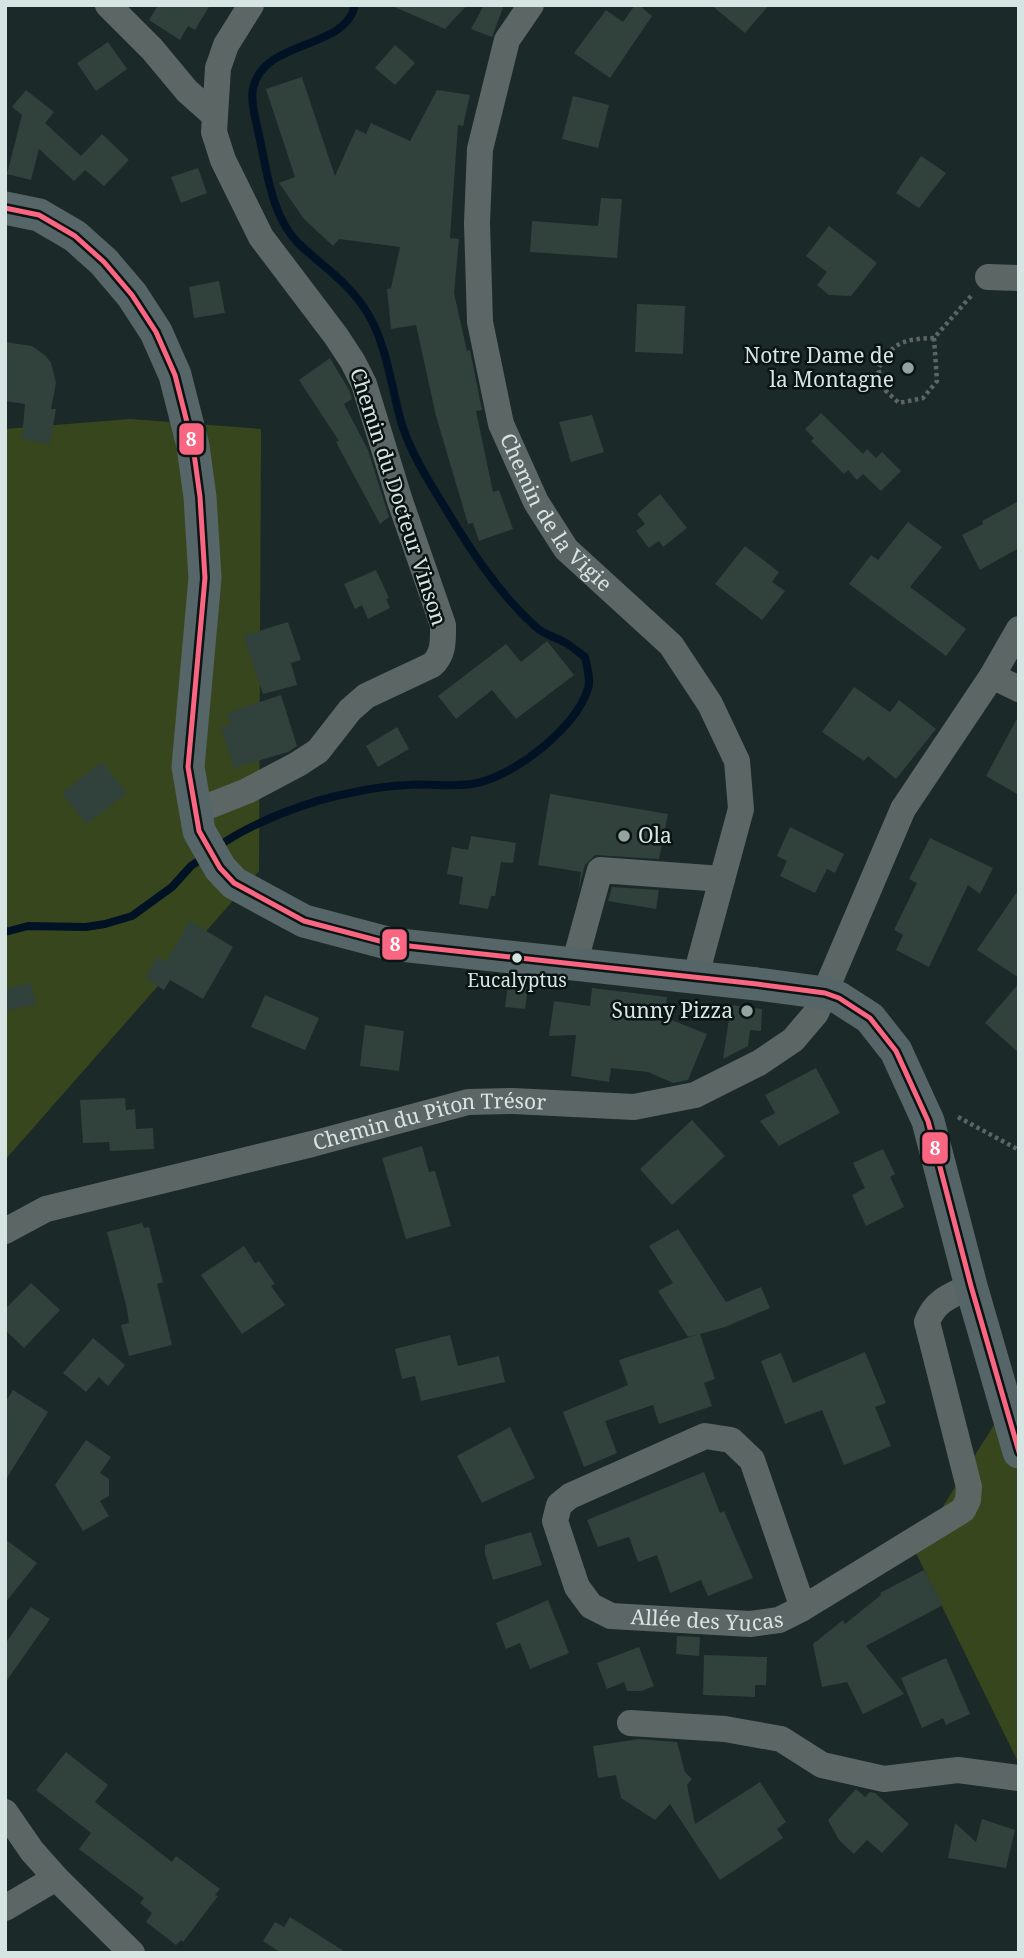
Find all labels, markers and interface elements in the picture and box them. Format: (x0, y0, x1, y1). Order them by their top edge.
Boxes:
place label: Notre Dame de la Montagne (744, 341, 894, 393)
marker: Notre Dame de la Montagne (900, 360, 916, 376)
street label: Chemin du Docteur Vinson (344, 364, 454, 629)
line badge: 8 (178, 422, 205, 456)
text: 8 (186, 426, 197, 452)
street label: Chemin de la Vigie (494, 428, 618, 597)
place label: Ola (638, 821, 672, 849)
marker: Ola (616, 828, 632, 844)
line badge: 8 (381, 928, 408, 961)
text: 8 (390, 931, 401, 957)
marker: Eucalyptus (510, 951, 524, 965)
place label: Eucalyptus (467, 967, 567, 993)
place label: Sunny Pizza (612, 996, 733, 1024)
marker: Sunny Pizza (739, 1003, 755, 1019)
street label: Chemin du Piton Trésor (310, 1086, 547, 1156)
line badge: 8 (921, 1131, 949, 1165)
text: 8 (930, 1135, 941, 1161)
street label: Allée des Yucas (630, 1602, 785, 1637)

